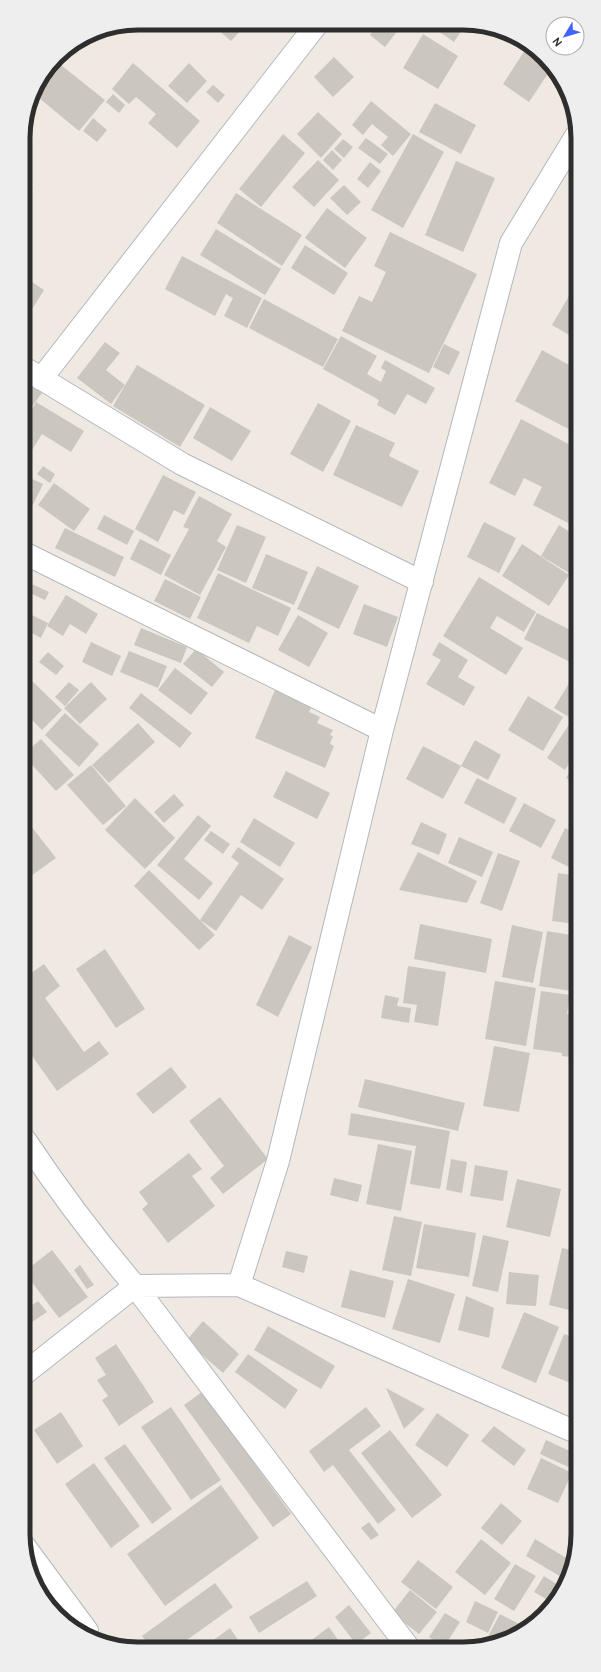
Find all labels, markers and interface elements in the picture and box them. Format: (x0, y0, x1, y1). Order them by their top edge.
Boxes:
north arrow (545, 16, 585, 56)
text: N (550, 34, 566, 49)

